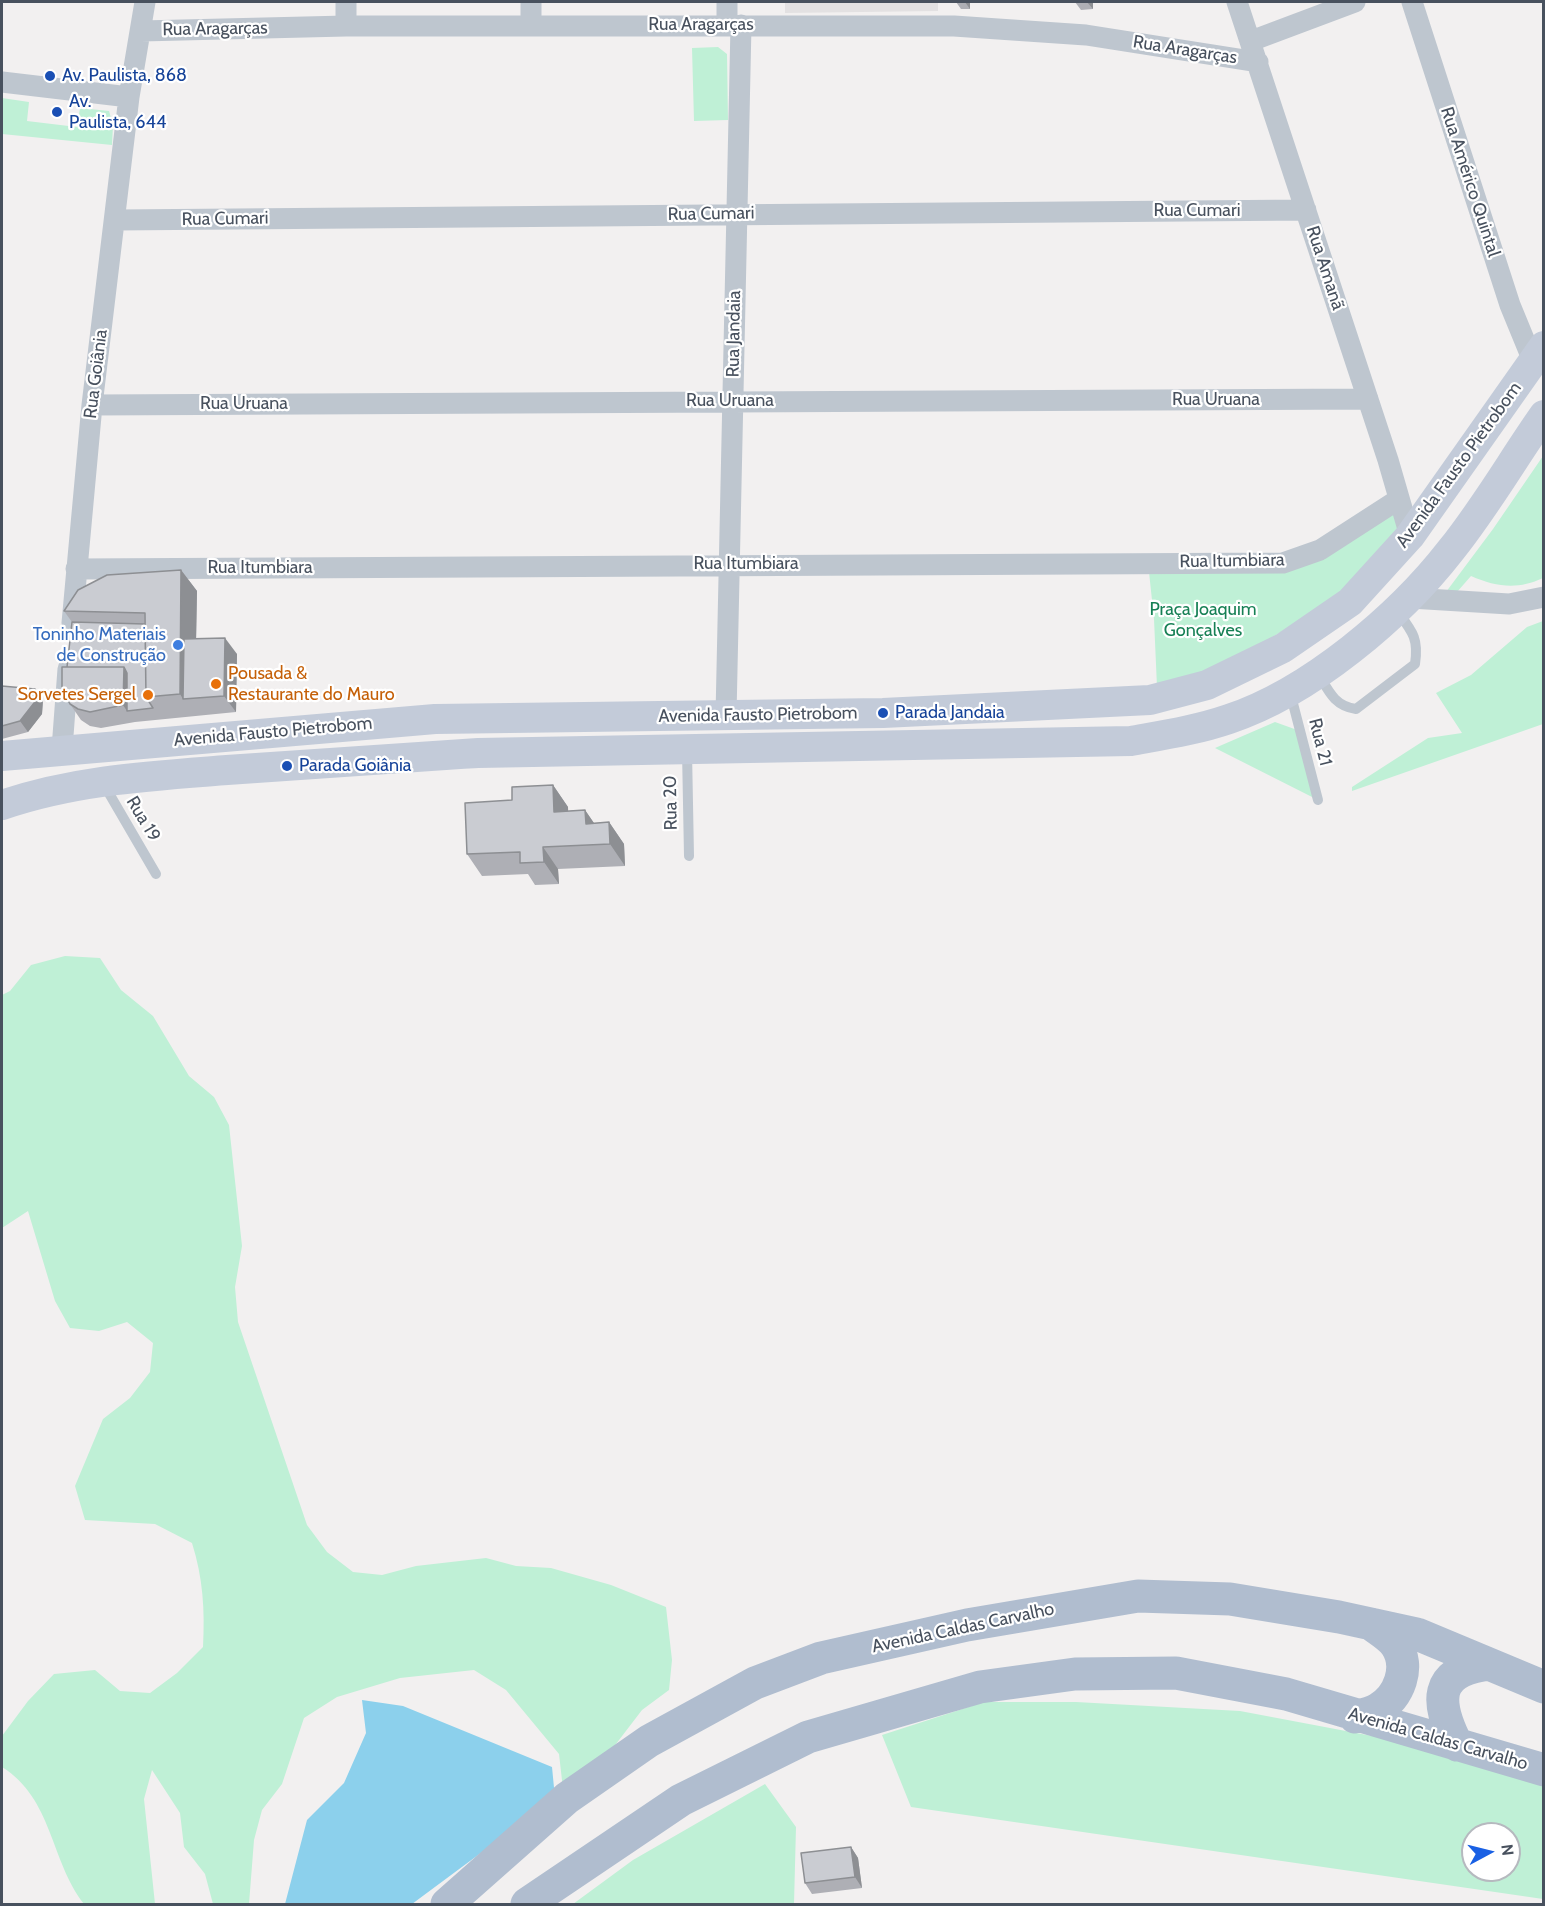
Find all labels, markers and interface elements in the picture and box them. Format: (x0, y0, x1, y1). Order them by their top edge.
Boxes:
street label: Rua Aragarças (648, 14, 754, 36)
street label: Rua Aragarças (162, 17, 268, 41)
street label: Rua Aragarças (1131, 31, 1239, 69)
place label: Av. Paulista, 868 (62, 65, 187, 87)
marker: Av. Paulista, 868 (43, 69, 57, 83)
place label: Av. Paulista, 644 (69, 91, 166, 134)
street label: Rua Américo Quintal (1436, 104, 1504, 260)
marker: Av. Paulista, 644 (50, 105, 64, 119)
street label: Rua Cumari (1154, 200, 1240, 222)
street label: Rua Cumari (667, 202, 755, 226)
street label: Rua Cumari (181, 207, 269, 231)
street label: Rua Amanã (1301, 223, 1349, 313)
street label: Rua Jandaia (722, 290, 746, 378)
street label: Rua Goiânia (80, 328, 112, 420)
street label: Avenida Fausto Pietrobom (1392, 378, 1526, 552)
street label: Rua Uruana (1172, 389, 1260, 411)
street label: Rua Uruana (686, 390, 774, 412)
street label: Rua Uruana (200, 393, 288, 415)
street label: Rua Itumbiara (1179, 549, 1285, 573)
street label: Rua Itumbiara (693, 553, 799, 575)
street label: Rua Itumbiara (207, 557, 313, 579)
park label: Praça Joaquim Gonçalves (1149, 599, 1257, 642)
place label: Toninho Materiais de Construção (33, 624, 166, 666)
marker: Toninho Materiais de Construção (171, 638, 185, 652)
place label: Pousada & Restaurante do Mauro (228, 663, 395, 706)
marker: Pousada & Restaurante do Mauro (209, 677, 223, 691)
place label: Sorvetes Sergel (18, 684, 136, 706)
marker: Sorvetes Sergel (141, 688, 155, 702)
street label: Avenida Fausto Pietrobom (658, 702, 858, 728)
place label: Parada Jandaia (895, 702, 1005, 724)
marker: Parada Jandaia (876, 706, 890, 720)
street label: Avenida Fausto Pietrobom (173, 713, 373, 751)
street label: Rua 21 (1304, 716, 1336, 768)
place label: Parada Goiânia (299, 755, 411, 777)
marker: Parada Goiânia (280, 759, 294, 773)
street label: Rua 20 (660, 775, 682, 831)
street label: Rua 19 (121, 793, 165, 845)
street label: Avenida Caldas Carvalho (870, 1598, 1056, 1658)
street label: Avenida Caldas Carvalho (1346, 1703, 1530, 1775)
north arrow (1461, 1822, 1521, 1882)
text: N (1497, 1843, 1517, 1857)

